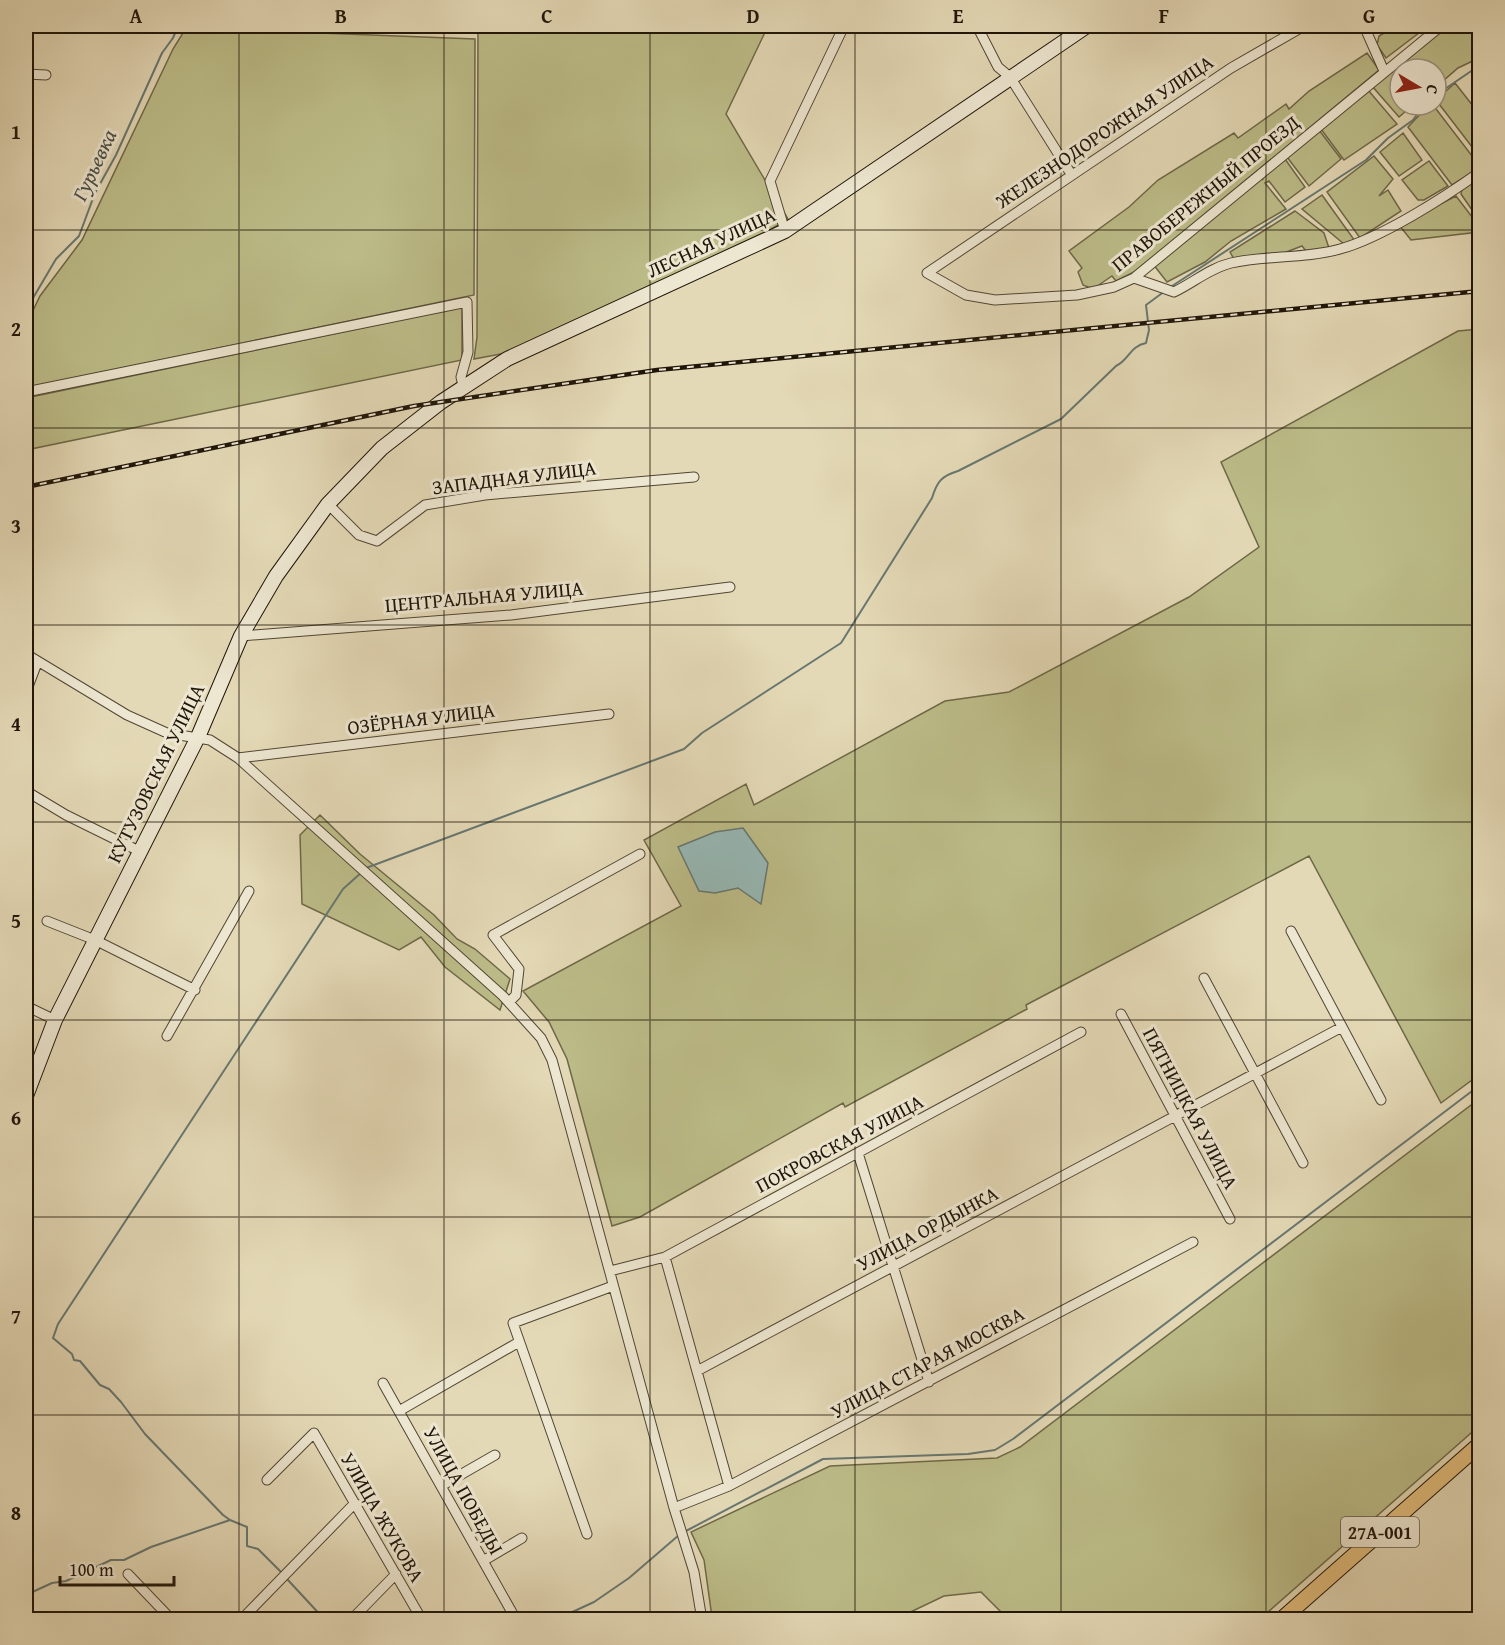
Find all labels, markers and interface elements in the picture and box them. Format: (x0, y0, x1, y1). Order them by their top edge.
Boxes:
text: A (130, 1, 143, 30)
text: B (335, 1, 347, 30)
text: C (541, 1, 553, 30)
text: D (746, 1, 760, 30)
text: E (953, 1, 964, 30)
text: F (1159, 1, 1169, 30)
text: G (1363, 1, 1375, 30)
street label: ЖЕЛЕЗНОДОРОЖНАЯ УЛИЦА (989, 47, 1219, 215)
north arrow (1388, 57, 1448, 117)
text: С (1420, 83, 1445, 96)
street label: ПРАВОБЕРЕЖНЫЙ ПРОЕЗД (1105, 108, 1306, 278)
text: 1 (11, 117, 21, 146)
water label: Гурьевка (64, 124, 124, 207)
street label: ЛЕСНАЯ УЛИЦА (642, 200, 780, 284)
text: 2 (11, 314, 21, 343)
street label: ЗАПАДНАЯ УЛИЦА (430, 453, 598, 501)
text: 3 (11, 511, 21, 540)
street label: ЦЕНТРАЛЬНАЯ УЛИЦА (384, 573, 584, 619)
street label: КУТУЗОВСКАЯ УЛИЦА (99, 678, 211, 868)
street label: ОЗЁРНАЯ УЛИЦА (346, 695, 496, 741)
text: 4 (11, 709, 21, 738)
text: 5 (11, 906, 21, 935)
street label: ПЯТНИЦКАЯ УЛИЦА (1136, 1022, 1246, 1194)
street label: ПОКРОВСКАЯ УЛИЦА (750, 1086, 928, 1200)
text: 6 (11, 1103, 21, 1132)
street label: УЛИЦА ОРДЫНКА (851, 1178, 1003, 1278)
street label: УЛИЦА СТАРАЯ МОСКВА (825, 1299, 1029, 1425)
text: 7 (11, 1301, 21, 1330)
street label: УЛИЦА ПОБЕДЫ (417, 1421, 511, 1559)
street label: УЛИЦА ЖУКОВА (334, 1447, 432, 1587)
text: 8 (11, 1498, 21, 1527)
road number: 27А-001 (1341, 1517, 1419, 1547)
scale bar (60, 1549, 174, 1587)
text: 100 m (69, 1556, 114, 1583)

